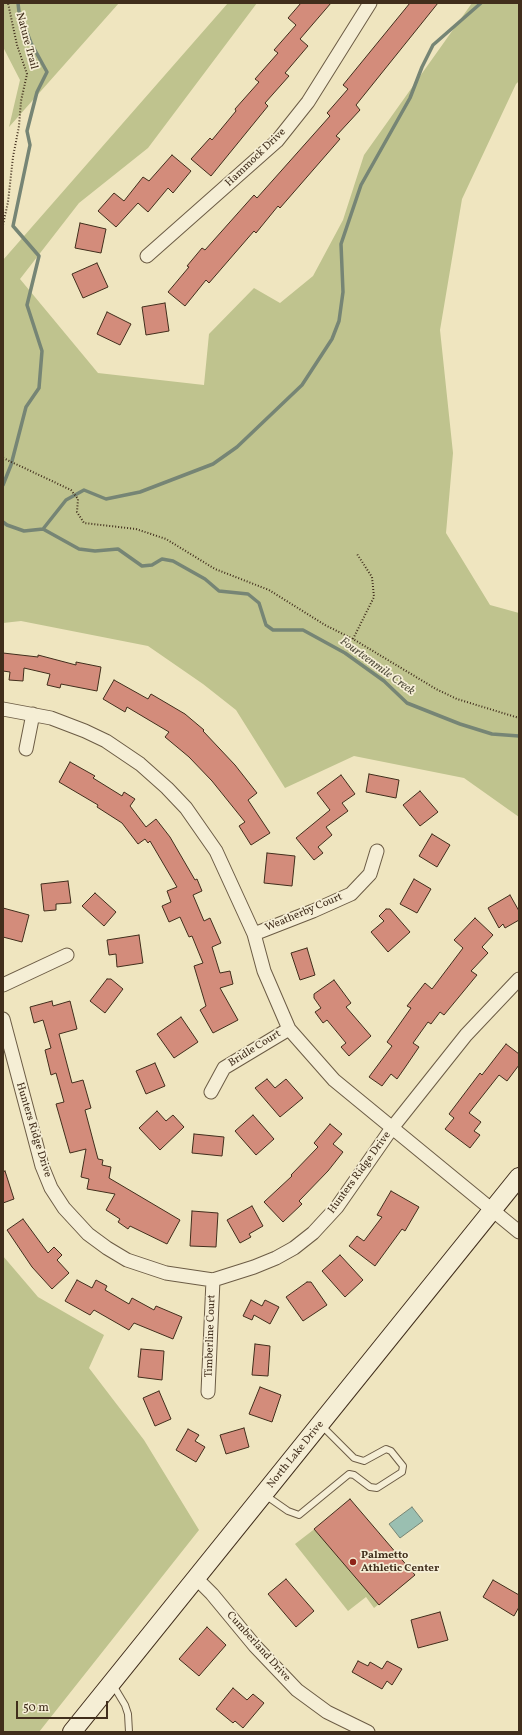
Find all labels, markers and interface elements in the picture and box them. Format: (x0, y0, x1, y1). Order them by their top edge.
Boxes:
street label: Nature Trail (12, 11, 40, 71)
street label: Hammock Drive (223, 126, 289, 190)
water label: Fourteenmile Creek (337, 635, 417, 699)
street label: Weatherby Court (263, 891, 345, 935)
street label: Bridle Court (226, 1028, 284, 1070)
street label: Hunters Ridge Drive (12, 1081, 54, 1179)
street label: Hunters Ridge Drive (326, 1129, 394, 1217)
street label: Timberline Court (203, 1294, 219, 1378)
street label: North Lake Drive (265, 1419, 327, 1491)
place label: Palmetto Athletic Center (361, 1549, 439, 1575)
marker: Palmetto Athletic Center (348, 1557, 358, 1567)
street label: Cumberland Drive (223, 1609, 293, 1685)
scale bar (18, 1693, 110, 1719)
text: 50 m (23, 1700, 49, 1716)

